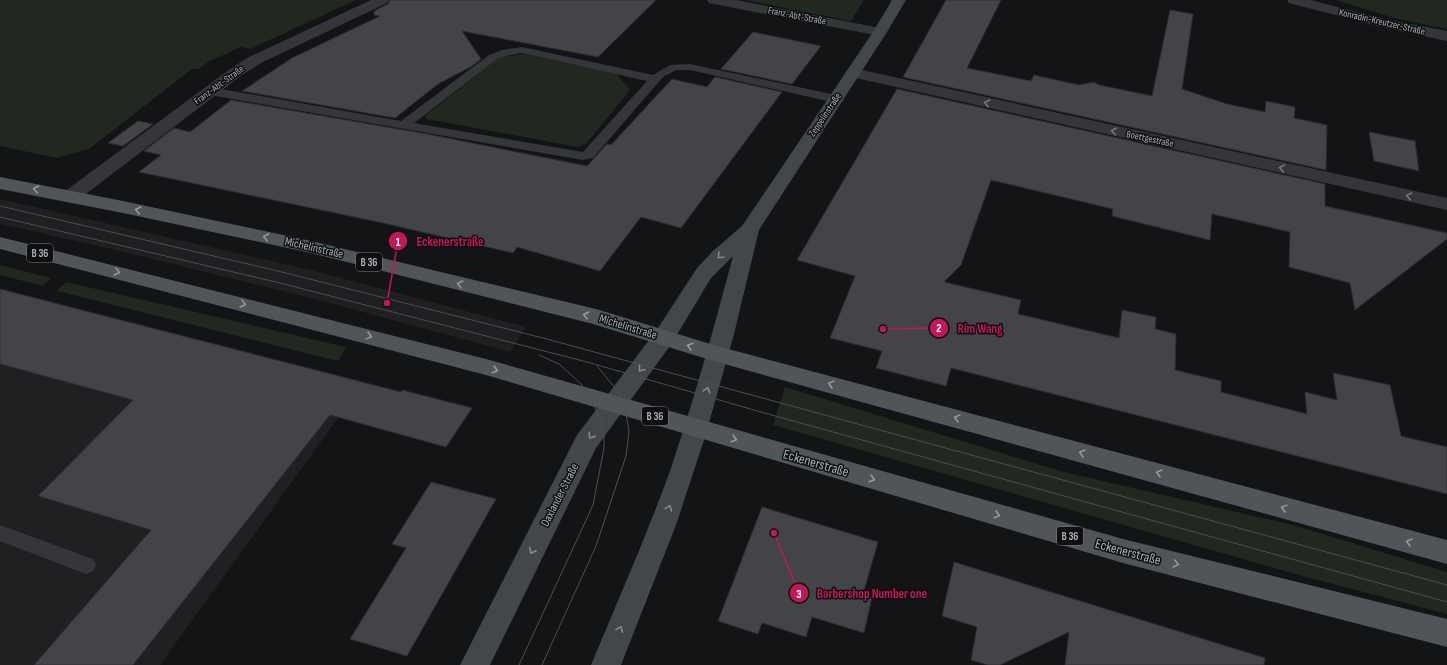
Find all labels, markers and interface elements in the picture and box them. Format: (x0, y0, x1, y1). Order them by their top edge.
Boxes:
street label: Franz-Abt-Straße (767, 4, 827, 28)
street label: Konradin-Kreutzer-Straße (1338, 6, 1426, 38)
street label: Franz-Abt-Straße (192, 63, 246, 107)
street label: Zeppelinstraße (806, 91, 844, 139)
one-way arrow (984, 100, 990, 108)
one-way arrow (1111, 128, 1117, 136)
street label: Boettgestraße (1125, 128, 1175, 150)
one-way arrow (1279, 165, 1285, 173)
one-way arrow (32, 186, 39, 194)
one-way arrow (1406, 193, 1412, 201)
one-way arrow (135, 206, 142, 215)
callout: Eckenerstraße (388, 229, 491, 254)
one-way arrow (262, 234, 269, 242)
street label: Michelinstraße (283, 234, 345, 262)
text: Eckenerstraße (416, 234, 484, 250)
text: 1 (396, 235, 401, 250)
road number: B 36 (27, 244, 53, 262)
one-way arrow (718, 251, 725, 259)
road number: B 36 (356, 253, 382, 271)
one-way arrow (114, 268, 120, 276)
one-way arrow (457, 281, 463, 289)
one-way arrow (240, 300, 246, 308)
one-way arrow (583, 311, 590, 319)
street label: Michelinstraße (597, 311, 659, 343)
callout: Rim Wang (929, 315, 1010, 340)
text: 2 (936, 321, 942, 336)
text: Rim Wang (958, 321, 1003, 337)
one-way arrow (366, 332, 372, 340)
one-way arrow (687, 342, 694, 351)
one-way arrow (638, 364, 645, 371)
one-way arrow (491, 365, 498, 374)
one-way arrow (828, 380, 835, 389)
one-way arrow (702, 387, 711, 394)
road number: B 36 (642, 407, 668, 425)
one-way arrow (953, 414, 960, 423)
one-way arrow (589, 431, 596, 438)
one-way arrow (730, 434, 737, 443)
street label: Eckenerstraße (781, 446, 851, 480)
one-way arrow (1079, 449, 1085, 457)
street label: Daxlander Straße (538, 461, 582, 529)
one-way arrow (1155, 470, 1162, 478)
one-way arrow (868, 474, 875, 483)
one-way arrow (1281, 504, 1287, 512)
one-way arrow (665, 505, 673, 512)
one-way arrow (993, 510, 1000, 519)
road number: B 36 (1057, 527, 1083, 545)
street label: Eckenerstraße (1093, 535, 1163, 569)
one-way arrow (1406, 538, 1413, 547)
one-way arrow (529, 547, 537, 555)
one-way arrow (1173, 560, 1179, 568)
callout: Barbershop Number one (789, 581, 935, 606)
text: Barbershop Number one (817, 586, 928, 602)
text: 3 (796, 587, 802, 602)
one-way arrow (616, 625, 624, 632)

